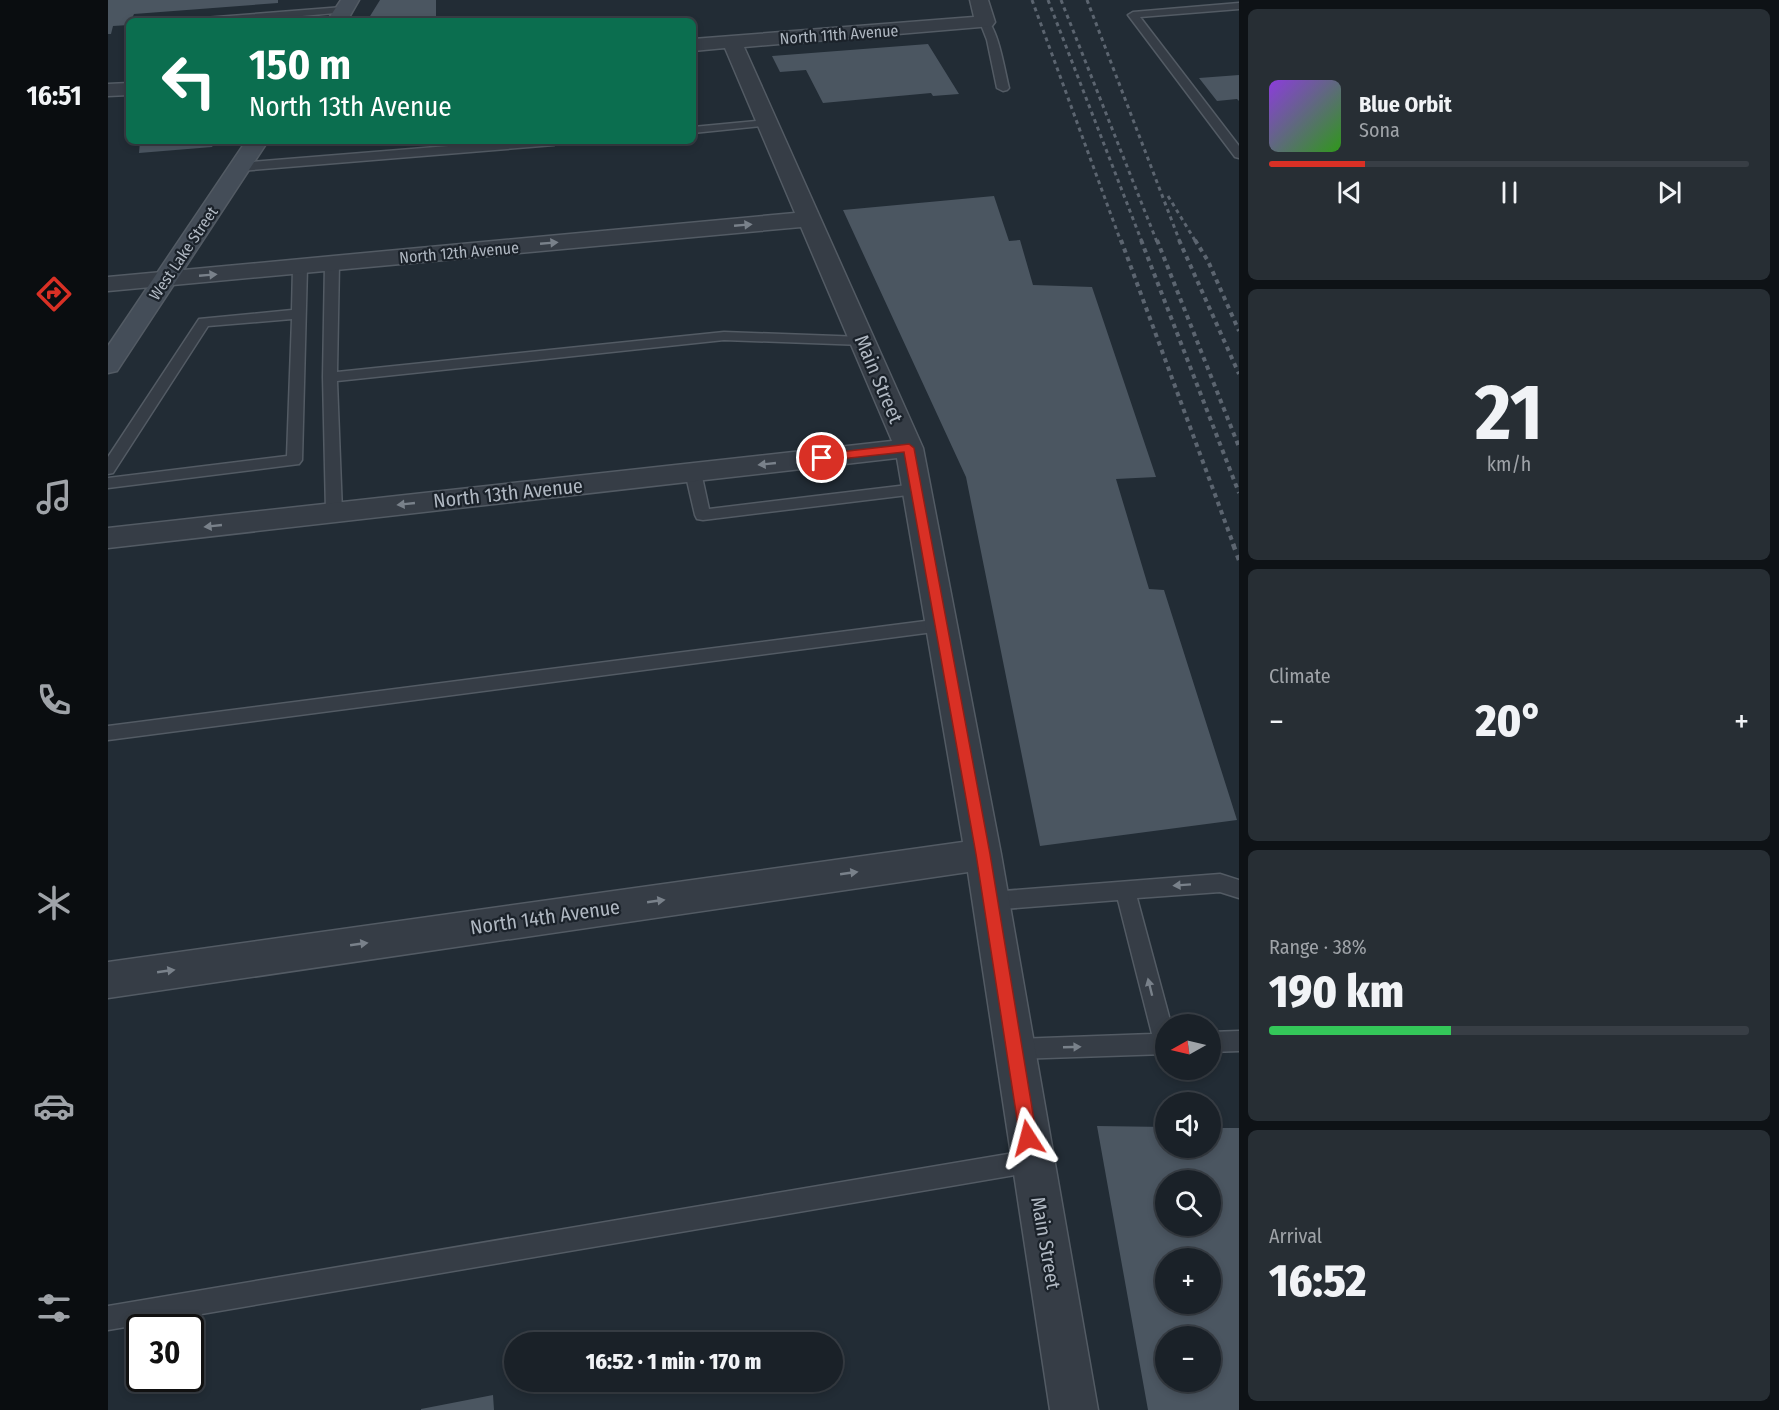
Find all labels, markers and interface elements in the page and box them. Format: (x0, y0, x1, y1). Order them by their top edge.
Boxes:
street label: North 11th Avenue (779, 21, 899, 48)
text: 150 m (249, 40, 351, 90)
icon: left (150, 42, 228, 120)
text: 16:51 (26, 80, 82, 112)
text: North 13th Avenue (249, 91, 452, 123)
text: Blue Orbit (1359, 91, 1452, 118)
text: Sona (1359, 118, 1400, 142)
icon: previous (1333, 176, 1366, 209)
icon: pause (1493, 176, 1526, 209)
icon: next (1653, 176, 1686, 209)
street label: West Lake Street (145, 202, 222, 304)
one-way arrow (733, 220, 752, 230)
street label: North 12th Avenue (398, 238, 520, 267)
one-way arrow (539, 238, 558, 248)
one-way arrow (199, 270, 218, 280)
icon: directions (33, 273, 75, 315)
street label: Main Street (850, 331, 908, 427)
text: 21 (1475, 366, 1543, 460)
pin (796, 432, 847, 483)
icon: arrive (805, 441, 838, 474)
text: km/h (1487, 452, 1531, 476)
one-way arrow (758, 459, 777, 469)
street label: North 13th Avenue (432, 473, 584, 513)
icon: music (33, 476, 75, 518)
one-way arrow (397, 500, 416, 509)
one-way arrow (203, 521, 222, 531)
text: Climate (1269, 664, 1331, 688)
icon: phone (33, 679, 75, 721)
text: 20° (1475, 694, 1542, 748)
text: − (1269, 702, 1284, 742)
text: + (1734, 702, 1749, 742)
one-way arrow (839, 869, 858, 878)
one-way arrow (1172, 881, 1191, 890)
icon: climate (33, 882, 75, 924)
street label: North 14th Avenue (469, 895, 621, 939)
one-way arrow (646, 896, 665, 905)
text: Range · 38% (1269, 935, 1367, 959)
one-way arrow (350, 939, 369, 948)
text: 190 km (1269, 965, 1404, 1019)
one-way arrow (157, 967, 176, 976)
one-way arrow (1145, 978, 1155, 996)
north arrow (1155, 1014, 1221, 1080)
map controls (1155, 1014, 1221, 1392)
one-way arrow (1063, 1042, 1082, 1051)
icon: car (33, 1085, 75, 1127)
button: sound (1155, 1092, 1221, 1158)
position arrow (996, 1106, 1060, 1170)
button: search (1155, 1170, 1221, 1236)
street label: Main Street (1026, 1195, 1066, 1292)
text: Arrival (1269, 1224, 1322, 1248)
button: + (1155, 1248, 1221, 1314)
text: 16:52 (1269, 1254, 1366, 1308)
icon: filters (33, 1287, 75, 1329)
speed limit sign: 30 (126, 1314, 204, 1392)
button: − (1155, 1326, 1221, 1392)
text: 16:52 · 1 min · 170 m (586, 1348, 761, 1375)

